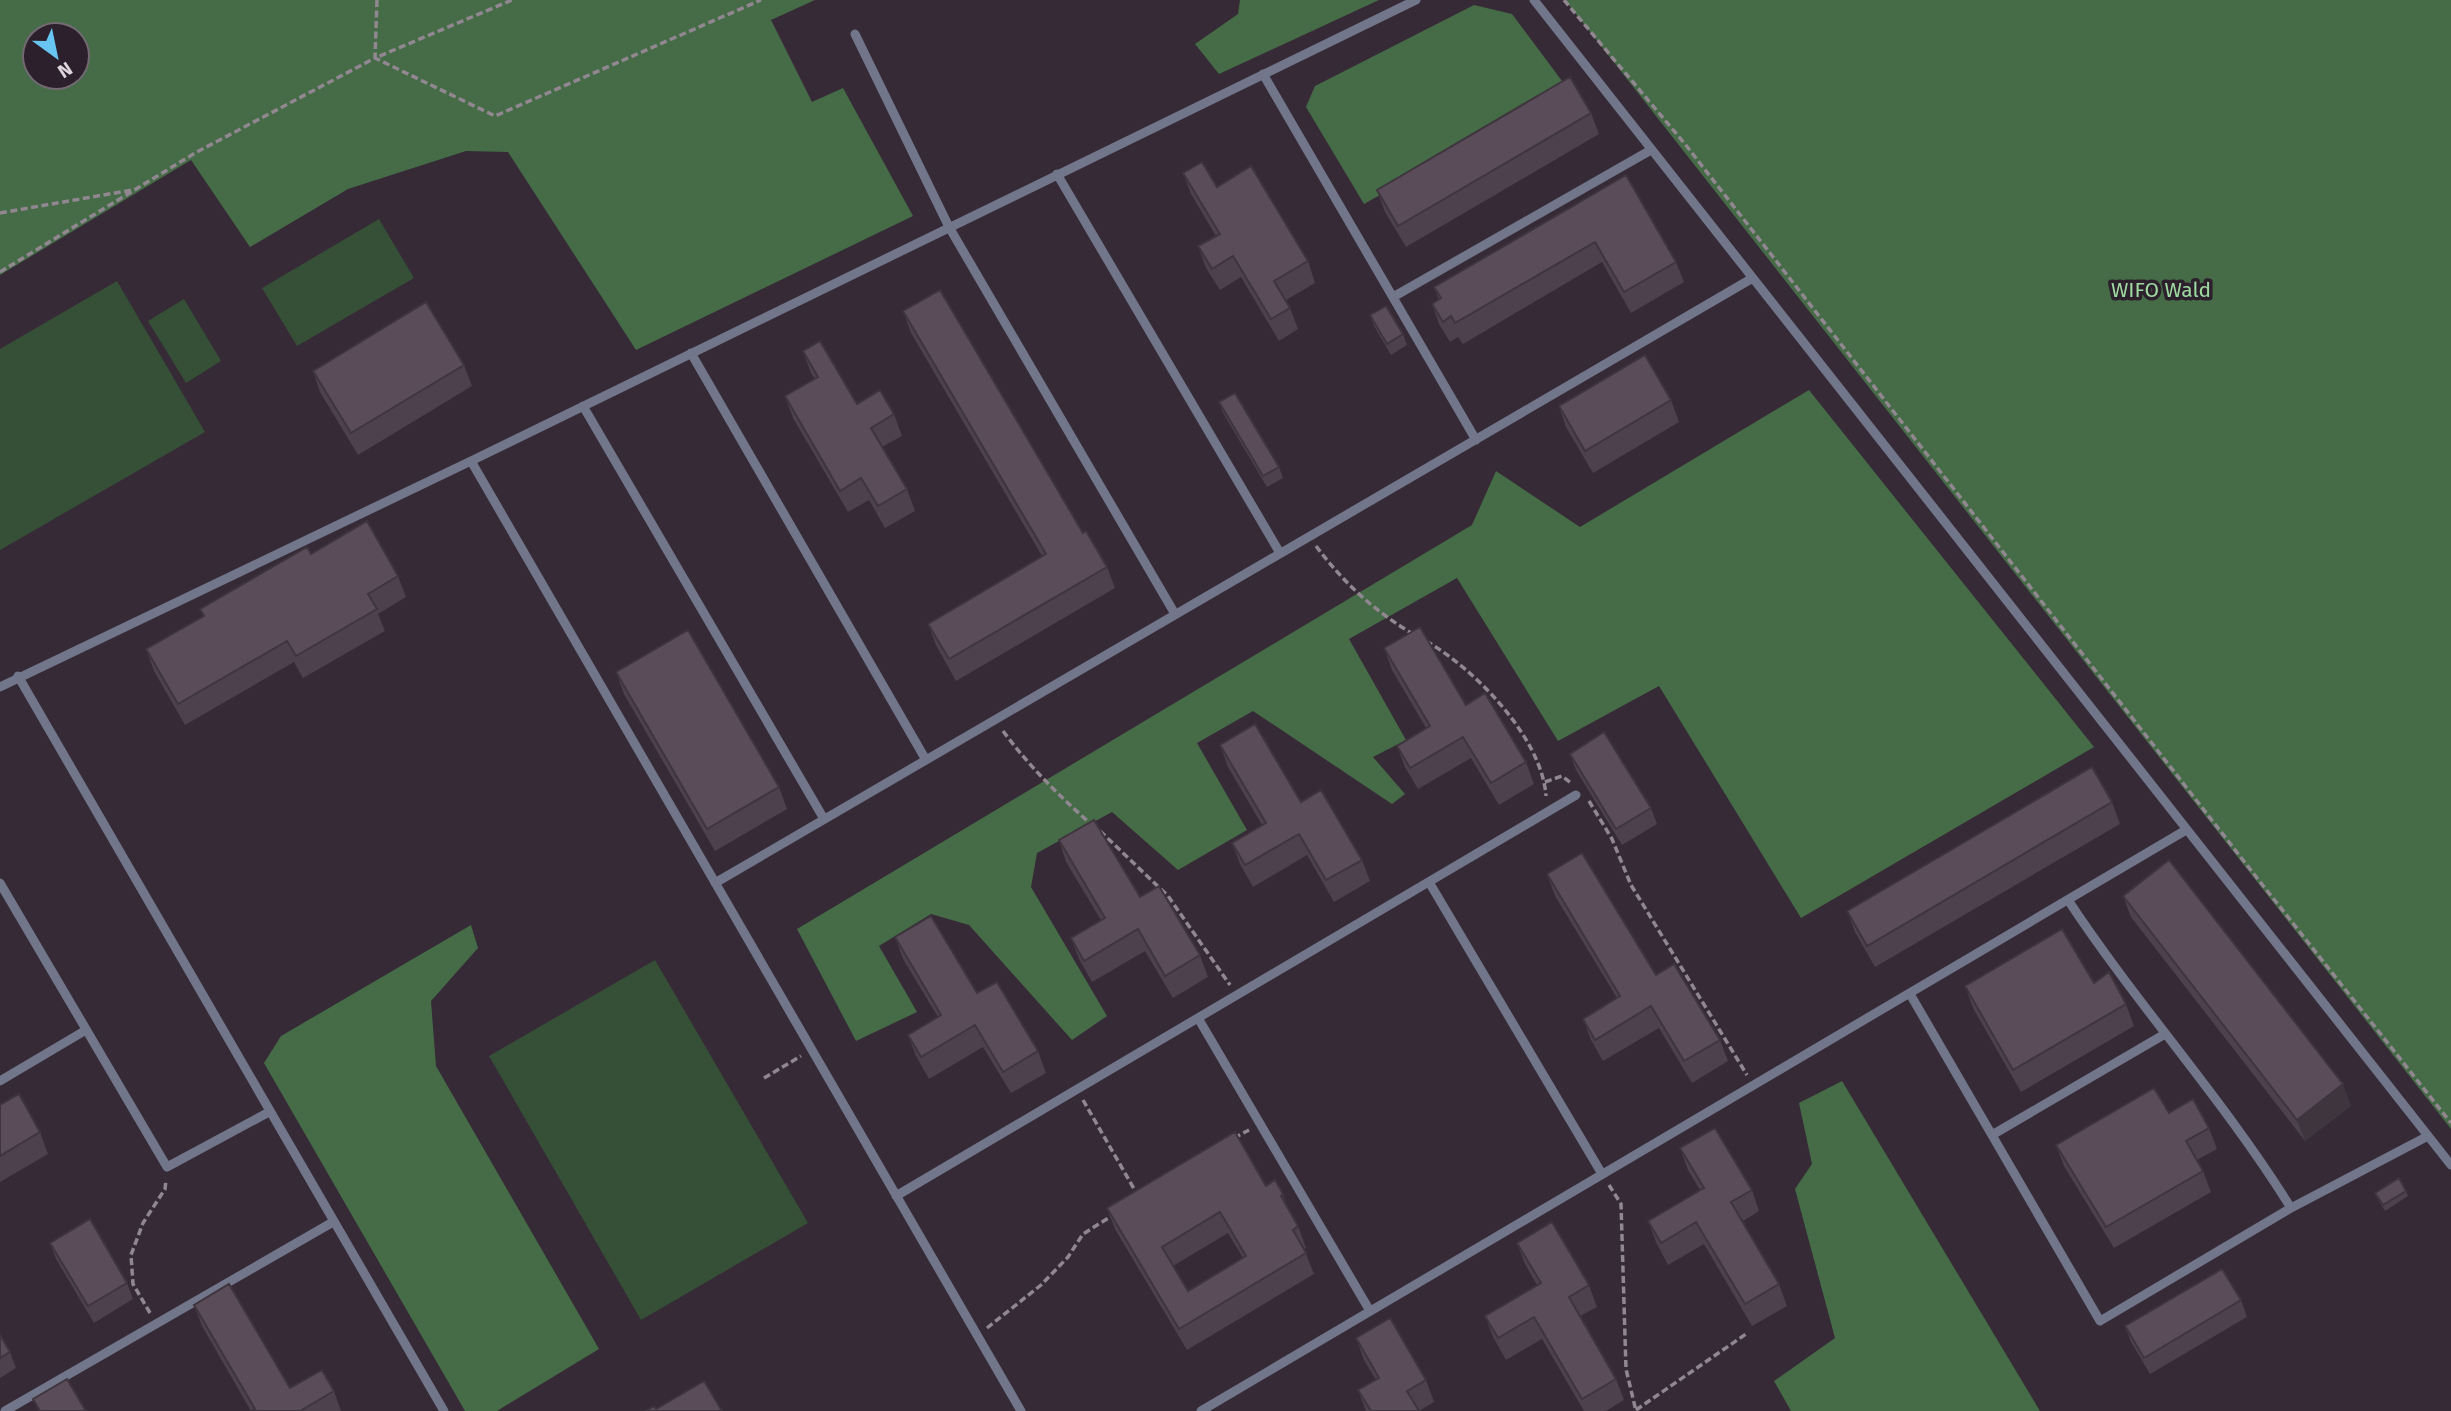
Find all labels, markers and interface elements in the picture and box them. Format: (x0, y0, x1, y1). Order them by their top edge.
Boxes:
north arrow (21, 21, 91, 91)
text: N (53, 57, 77, 83)
park label: WIFO Wald (2111, 277, 2211, 303)

